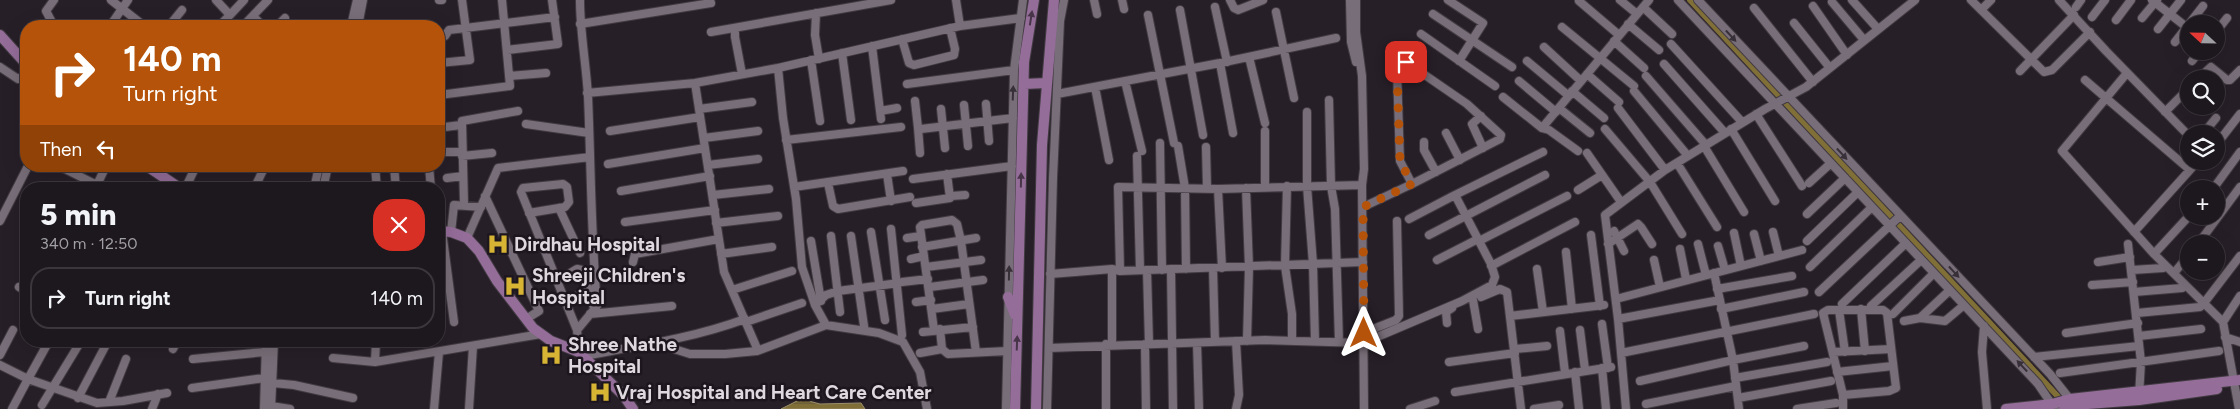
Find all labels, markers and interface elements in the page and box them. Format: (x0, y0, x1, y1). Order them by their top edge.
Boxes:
one-way arrow (1028, 10, 1036, 26)
north arrow (2180, 15, 2225, 60)
map controls (2180, 15, 2225, 280)
one-way arrow (1725, 29, 1737, 41)
text: 140 m (123, 38, 221, 80)
icon: right (40, 40, 105, 105)
pin (1385, 41, 1427, 83)
icon: arrive (1392, 48, 1420, 76)
button: search (2180, 70, 2225, 115)
text: Turn right (123, 80, 218, 107)
one-way arrow (1010, 85, 1018, 101)
button: layers (2180, 125, 2225, 170)
icon: left (92, 135, 120, 163)
text: Then (40, 138, 82, 161)
one-way arrow (1836, 148, 1848, 160)
one-way arrow (1017, 172, 1025, 188)
button: + (2180, 180, 2225, 225)
text: 5 min (40, 196, 116, 233)
button: close (373, 199, 425, 251)
hospital icon: Dirdhau Hospital (485, 231, 511, 257)
place label: Dirdhau Hospital (514, 233, 660, 256)
text: 340 m · 12:50 (40, 234, 138, 253)
button: − (2180, 235, 2225, 280)
place label: Shreeji Children's Hospital (532, 264, 685, 309)
one-way arrow (1005, 265, 1013, 281)
one-way arrow (1948, 266, 1960, 278)
hospital icon: Shreeji Children's Hospital (502, 273, 528, 299)
icon: right (42, 284, 70, 312)
text: Turn right (85, 287, 171, 310)
text: 140 m (370, 287, 423, 310)
position arrow (1337, 306, 1389, 358)
place label: Shree Nathe Hospital (568, 333, 677, 378)
one-way arrow (1013, 335, 1021, 351)
hospital icon: Shree Nathe Hospital (538, 342, 564, 368)
one-way arrow (2016, 361, 2028, 373)
hospital icon: Vraj Hospital and Heart Care Center (587, 379, 613, 405)
place label: Vraj Hospital and Heart Care Center (616, 381, 932, 404)

